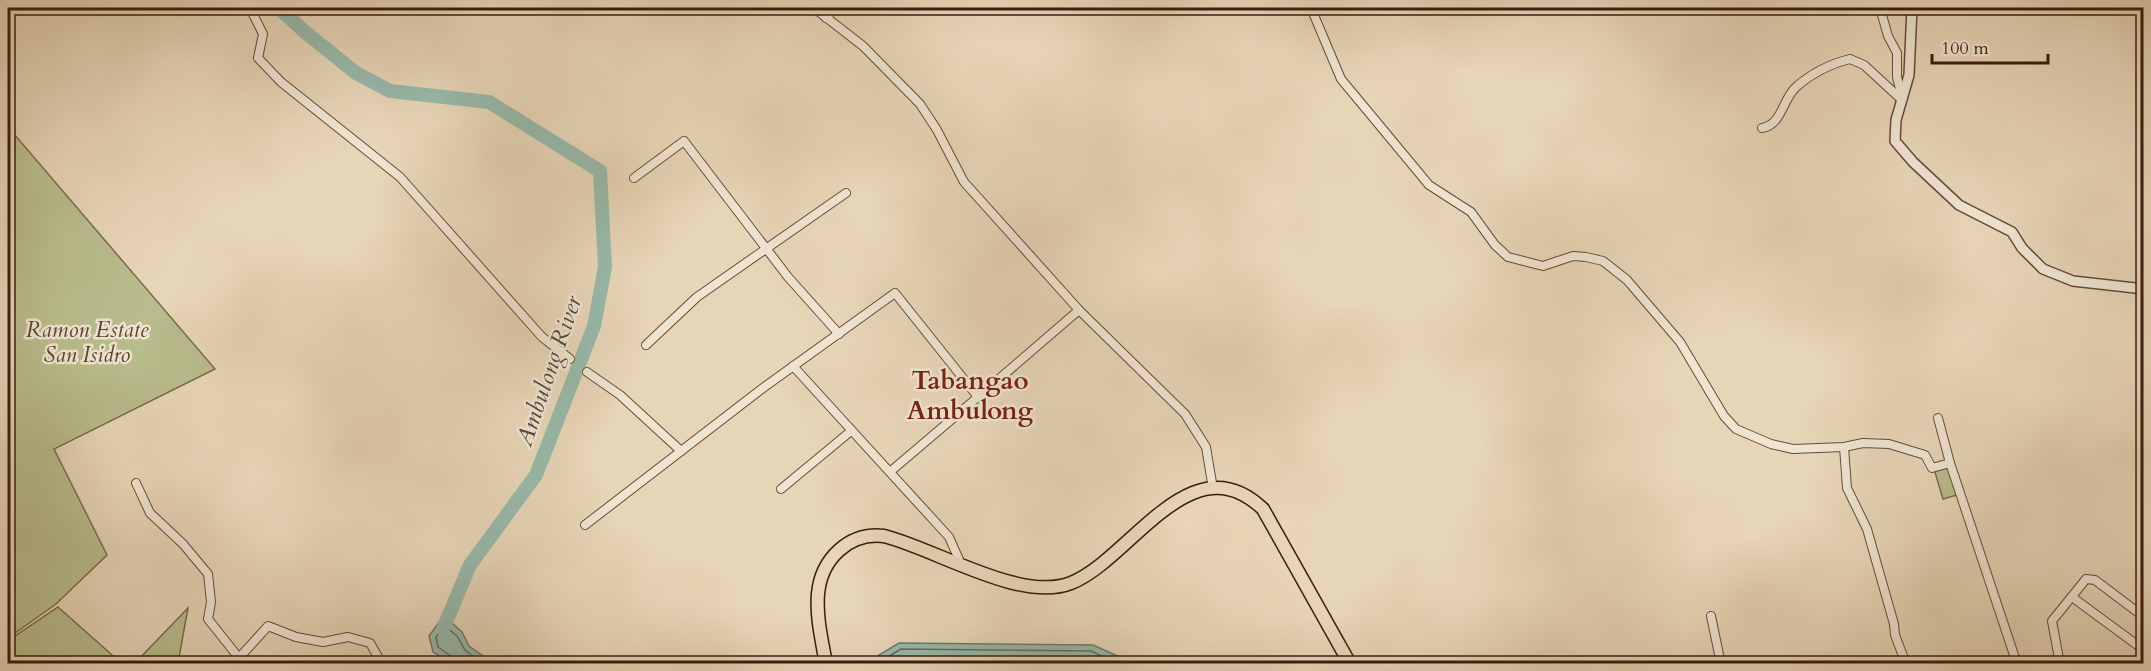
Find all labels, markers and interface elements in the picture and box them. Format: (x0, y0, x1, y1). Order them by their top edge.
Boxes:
scale bar (1932, 27, 2048, 65)
text: 100 m (1941, 36, 1989, 61)
water label: Ambulong River (508, 290, 591, 452)
park label: Ramon Estate San Isidro (26, 315, 149, 370)
district label: Tabangao Ambulong (907, 363, 1034, 428)

